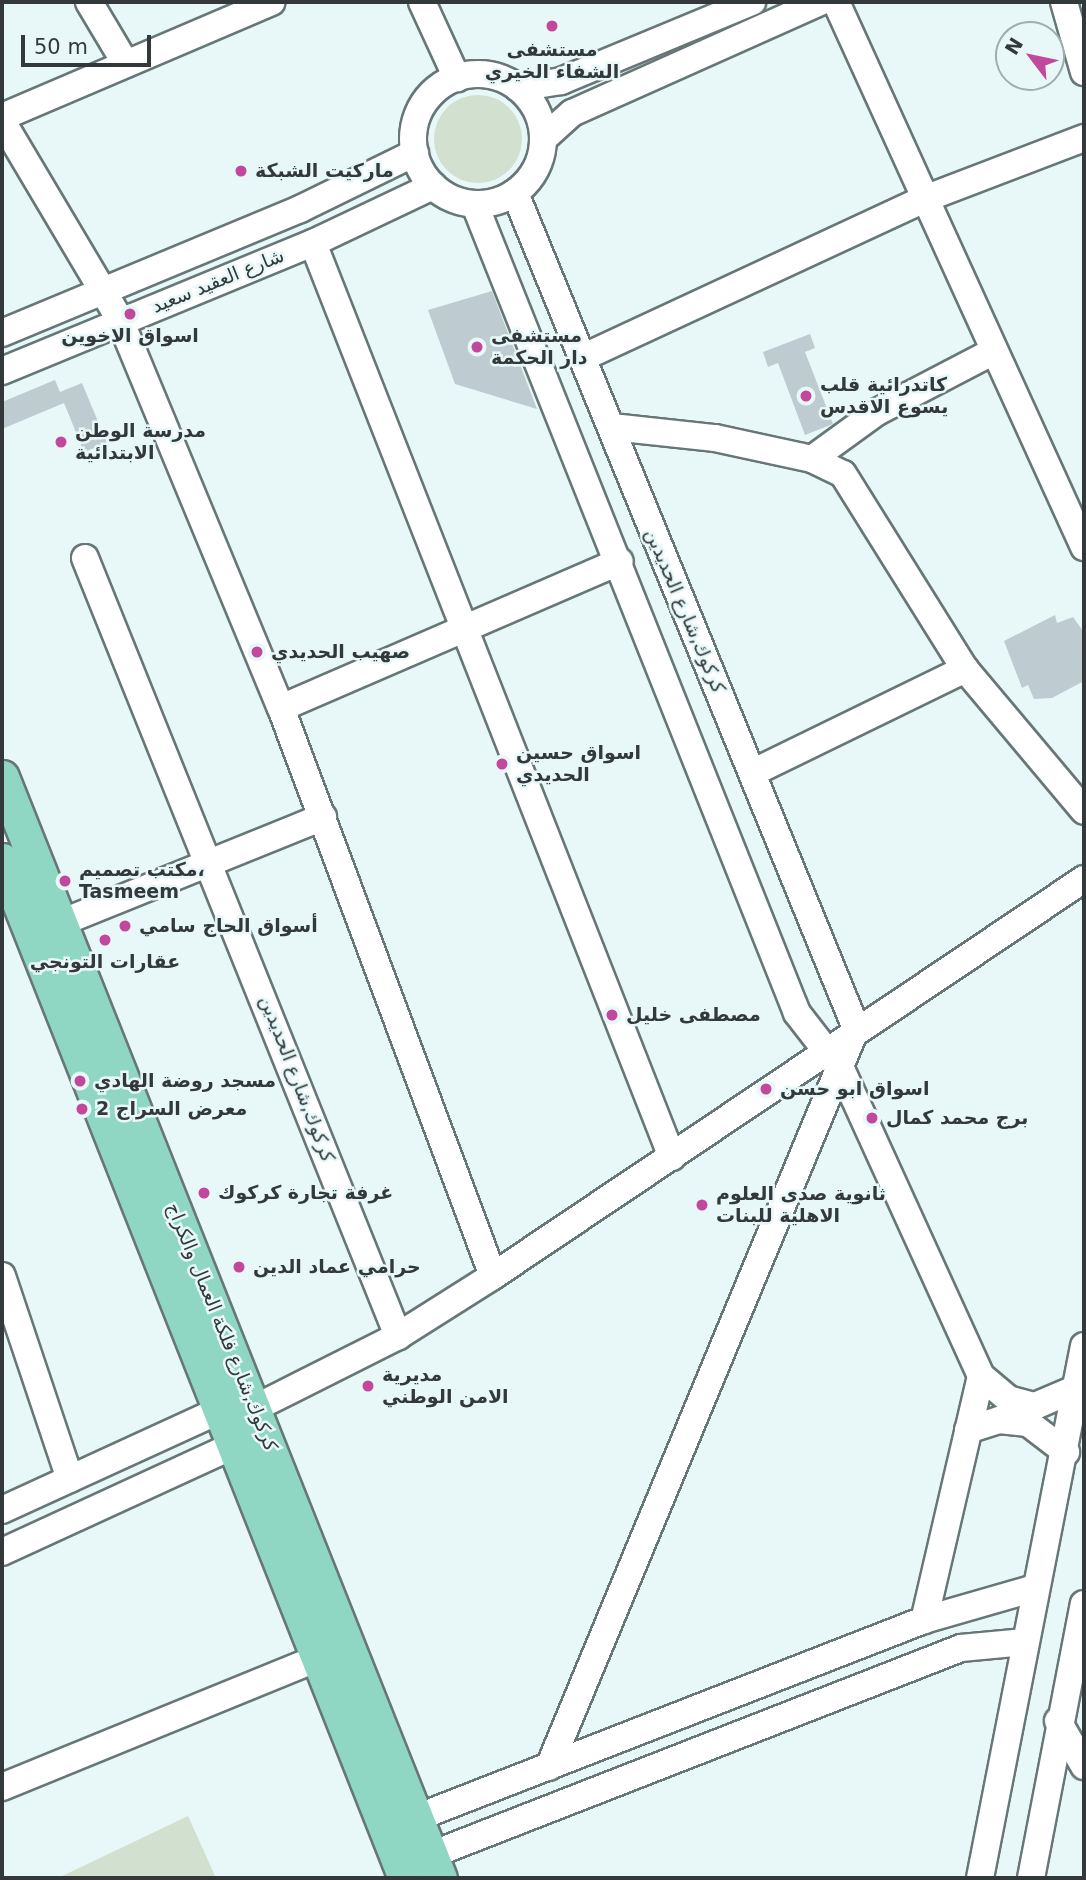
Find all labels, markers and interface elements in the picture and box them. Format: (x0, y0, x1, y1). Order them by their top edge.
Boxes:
marker: مستشفى الشفاء الخيري (542, 16, 562, 36)
scale bar (24, 21, 154, 65)
north arrow (995, 21, 1065, 91)
text: N (1000, 33, 1027, 59)
text: 50 m (34, 35, 88, 59)
place label: مستشفى الشفاء الخيري (485, 39, 619, 83)
place label: ماركيت الشبكة (255, 160, 394, 182)
marker: ماركيت الشبكة (233, 163, 249, 179)
street label: شارع العقيد سعيد (149, 244, 287, 318)
marker: اسواق الاخوين (122, 306, 138, 322)
place label: اسواق الاخوين (61, 325, 199, 347)
place label: مستشفى دار الحكمة (491, 325, 587, 369)
marker: مستشفى دار الحكمة (469, 339, 485, 355)
place label: كاتدرائية قلب يسوع الاقدس (820, 374, 948, 418)
marker: كاتدرائية قلب يسوع الاقدس (798, 388, 814, 404)
place label: مدرسة الوطن الابتدائية (75, 420, 206, 464)
marker: مدرسة الوطن الابتدائية (53, 434, 69, 450)
street label: كركوك,شارع الحديدين (640, 525, 730, 697)
place label: صهيب الحديدي (271, 641, 410, 663)
marker: صهيب الحديدي (249, 644, 265, 660)
place label: اسواق حسين الحديدي (516, 742, 641, 786)
marker: اسواق حسين الحديدي (494, 756, 510, 772)
place label: مكتب تصميم، Tasmeem (79, 859, 205, 903)
marker: مكتب تصميم، Tasmeem (57, 873, 73, 889)
place label: أسواق الحاج سامي (139, 915, 318, 937)
marker: أسواق الحاج سامي (117, 918, 133, 934)
marker: عقارات التونجي (97, 932, 113, 948)
place label: عقارات التونجي (30, 951, 180, 973)
street label: كركوك,شارع الحديدين (255, 992, 339, 1166)
place label: مصطفى خليل (626, 1004, 761, 1026)
marker: مصطفى خليل (604, 1007, 620, 1023)
place label: مسجد روضة الهادي (94, 1070, 276, 1092)
marker: مسجد روضة الهادي (72, 1073, 88, 1089)
place label: اسواق ابو حسن (780, 1078, 930, 1100)
marker: اسواق ابو حسن (758, 1081, 774, 1097)
place label: معرض السراج 2 (96, 1098, 247, 1120)
marker: معرض السراج 2 (74, 1101, 90, 1117)
place label: برج محمد كمال (886, 1107, 1028, 1129)
marker: برج محمد كمال (864, 1110, 880, 1126)
place label: غرفة تجارة كركوك (218, 1182, 393, 1204)
place label: ثانوية صدى العلوم الاهلية للبنات (716, 1183, 886, 1227)
marker: غرفة تجارة كركوك (196, 1185, 212, 1201)
marker: ثانوية صدى العلوم الاهلية للبنات (694, 1197, 710, 1213)
street label: كركوك,شارع فلكة العمال والكراج (162, 1199, 282, 1455)
place label: حرامي عماد الدين (253, 1256, 421, 1278)
marker: حرامي عماد الدين (231, 1259, 247, 1275)
place label: مديرية الامن الوطني (382, 1364, 509, 1408)
marker: مديرية الامن الوطني (360, 1378, 376, 1394)

